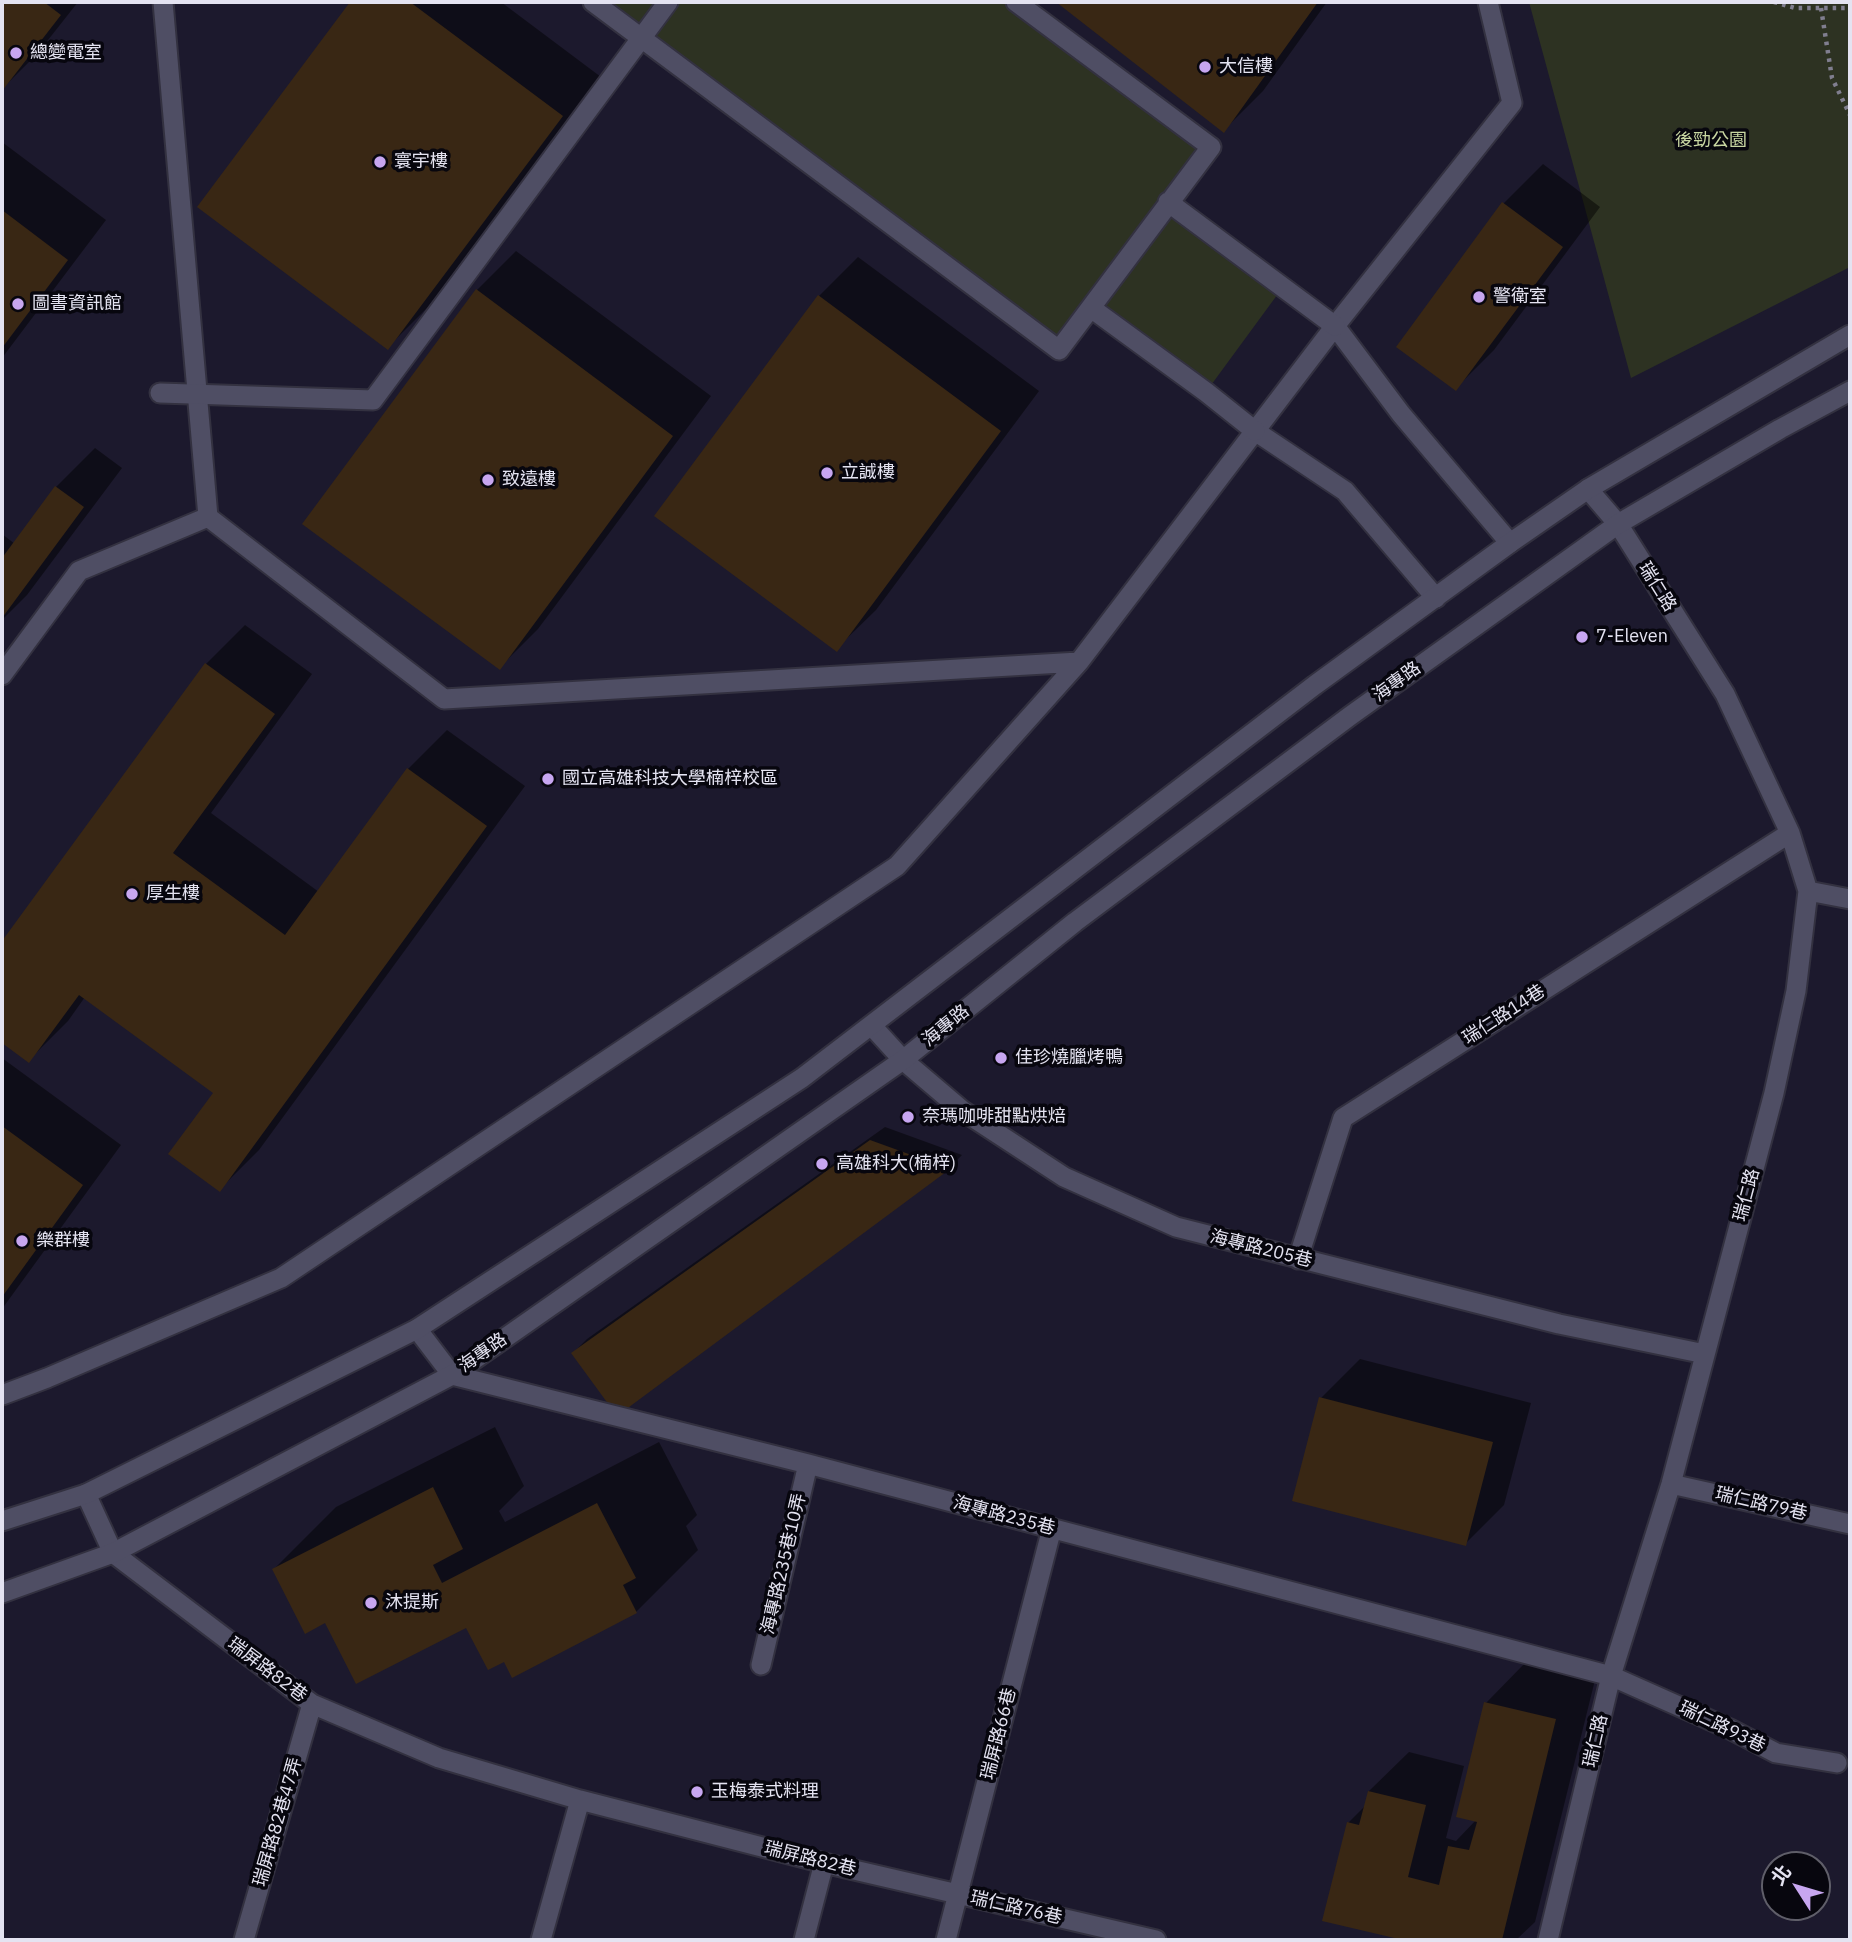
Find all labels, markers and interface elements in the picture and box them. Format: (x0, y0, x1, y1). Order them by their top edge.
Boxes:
place label: 總變電室 (30, 42, 102, 64)
marker: 總變電室 (8, 45, 24, 61)
place label: 大信樓 (1219, 56, 1273, 78)
marker: 大信樓 (1197, 59, 1213, 75)
park label: 後勁公園 (1675, 130, 1747, 152)
place label: 寰宇樓 (394, 151, 448, 173)
marker: 寰宇樓 (372, 154, 388, 170)
place label: 警衛室 (1493, 286, 1547, 308)
marker: 警衛室 (1471, 289, 1487, 305)
place label: 圖書資訊館 (32, 293, 122, 315)
marker: 圖書資訊館 (10, 296, 26, 312)
place label: 立誠樓 (841, 462, 895, 484)
marker: 立誠樓 (819, 465, 835, 481)
place label: 致遠樓 (502, 469, 556, 491)
marker: 致遠樓 (480, 472, 496, 488)
street label: 瑞仁路 (1634, 558, 1680, 616)
place label: 7-Eleven (1596, 626, 1668, 648)
marker: 7-Eleven (1574, 629, 1590, 645)
street label: 海專路 (1369, 657, 1425, 707)
place label: 國立高雄科技大學楠梓校區 (562, 768, 778, 790)
marker: 國立高雄科技大學楠梓校區 (540, 771, 556, 787)
place label: 厚生樓 (146, 883, 200, 905)
marker: 厚生樓 (124, 886, 140, 902)
street label: 瑞仁路14巷 (1459, 980, 1549, 1050)
street label: 海專路 (918, 1001, 974, 1051)
place label: 佳珍燒臘烤鴨 (1015, 1047, 1123, 1069)
marker: 佳珍燒臘烤鴨 (993, 1050, 1009, 1066)
place label: 奈瑪咖啡甜點烘焙 (922, 1106, 1066, 1128)
marker: 奈瑪咖啡甜點烘焙 (900, 1109, 916, 1125)
place label: 高雄科大(楠梓) (836, 1153, 956, 1175)
marker: 高雄科大(楠梓) (814, 1156, 830, 1172)
street label: 瑞仁路 (1730, 1166, 1764, 1224)
street label: 海專路205巷 (1208, 1226, 1314, 1272)
place label: 樂群樓 (36, 1230, 90, 1252)
marker: 樂群樓 (14, 1233, 30, 1249)
street label: 海專路 (455, 1329, 511, 1377)
street label: 瑞仁路79巷 (1713, 1483, 1809, 1525)
street label: 海專路235巷10弄 (757, 1491, 811, 1637)
street label: 海專路235巷 (951, 1492, 1057, 1540)
place label: 沐提斯 (385, 1592, 439, 1614)
marker: 沐提斯 (363, 1595, 379, 1611)
street label: 瑞屏路82巷 (223, 1633, 311, 1707)
street label: 瑞屏路66巷 (977, 1686, 1021, 1782)
street label: 瑞仁路93巷 (1675, 1697, 1769, 1757)
street label: 瑞仁路 (1579, 1712, 1613, 1770)
street label: 瑞屏路82巷47弄 (249, 1755, 307, 1889)
place label: 玉梅泰式料理 (711, 1781, 819, 1803)
marker: 玉梅泰式料理 (689, 1784, 705, 1800)
street label: 瑞屏路82巷 (762, 1837, 858, 1881)
north arrow (1761, 1851, 1831, 1921)
text: 北 (1766, 1860, 1796, 1889)
street label: 瑞仁路76巷 (968, 1887, 1064, 1929)

